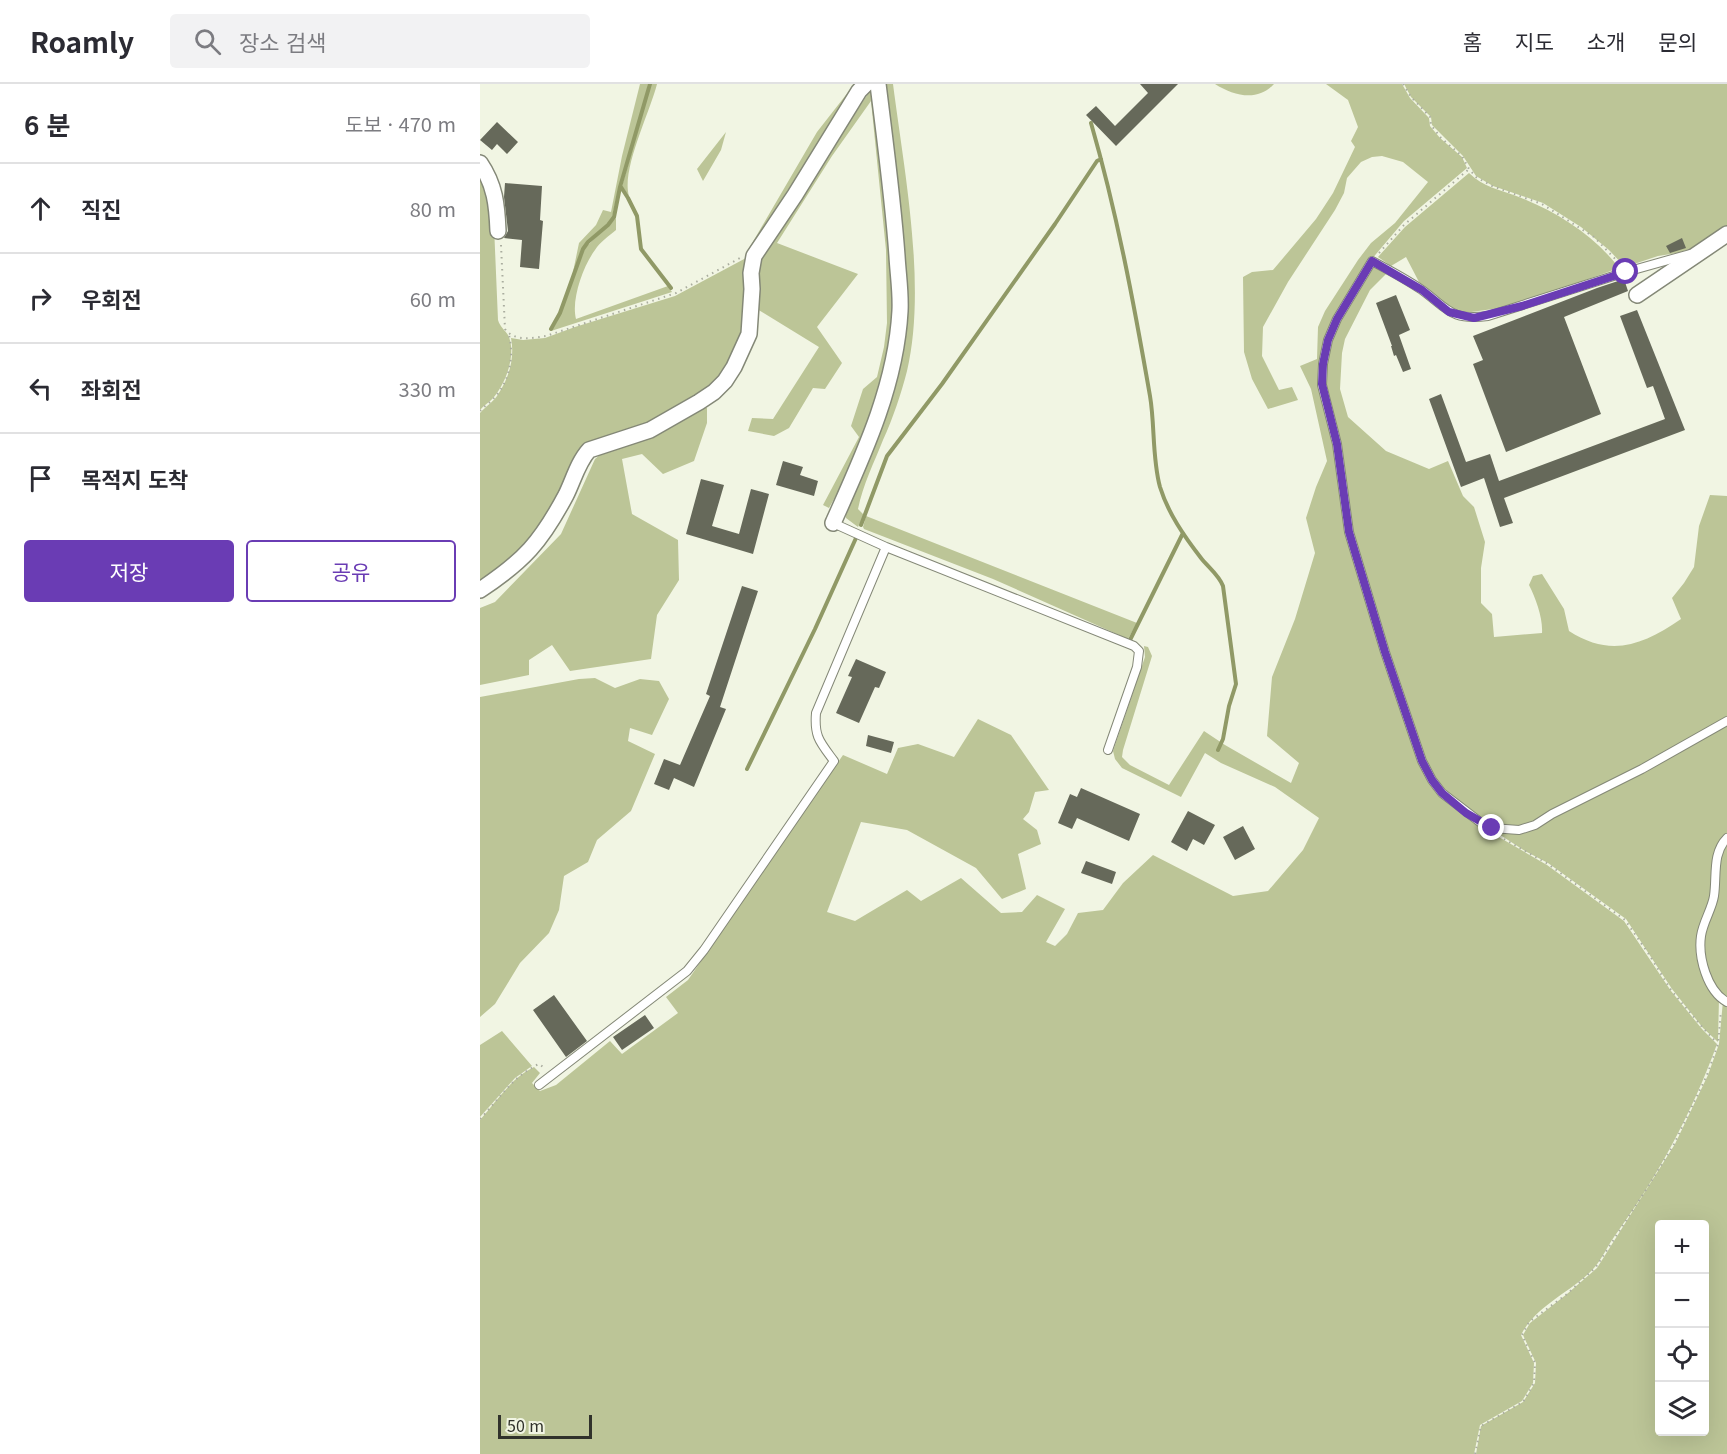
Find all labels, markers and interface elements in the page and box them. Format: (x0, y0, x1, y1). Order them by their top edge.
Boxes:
search box (170, 14, 590, 68)
text: Roamly (30, 21, 134, 61)
icon: search (191, 25, 224, 58)
text: 장소 검색 (239, 25, 326, 57)
text: 홈 (1463, 26, 1482, 56)
text: 지도 (1515, 26, 1554, 56)
text: 소개 (1587, 26, 1625, 56)
text: 문의 (1658, 26, 1697, 56)
text: 6 분 (24, 105, 71, 142)
text: 도보 · 470 m (345, 109, 456, 138)
icon: ahead (24, 192, 57, 225)
text: 직진 (81, 192, 121, 224)
text: 80 m (410, 194, 456, 223)
route start (1612, 258, 1638, 284)
icon: right (24, 282, 57, 315)
text: 우회전 (81, 282, 142, 314)
text: 60 m (410, 284, 456, 313)
icon: left (24, 372, 57, 405)
text: 좌회전 (81, 372, 142, 404)
text: 330 m (399, 374, 456, 403)
icon: arrive (24, 462, 57, 495)
text: 목적지 도착 (81, 462, 188, 494)
button: 저장 (24, 540, 234, 602)
button: 공유 (246, 540, 456, 602)
route end (1478, 814, 1504, 840)
map controls (1655, 1220, 1709, 1436)
button: + (1655, 1220, 1709, 1274)
button: − (1655, 1274, 1709, 1328)
button: locate (1655, 1328, 1709, 1382)
button: layers (1655, 1382, 1709, 1436)
scale bar (498, 1412, 592, 1440)
text: 50 m (507, 1413, 544, 1437)

